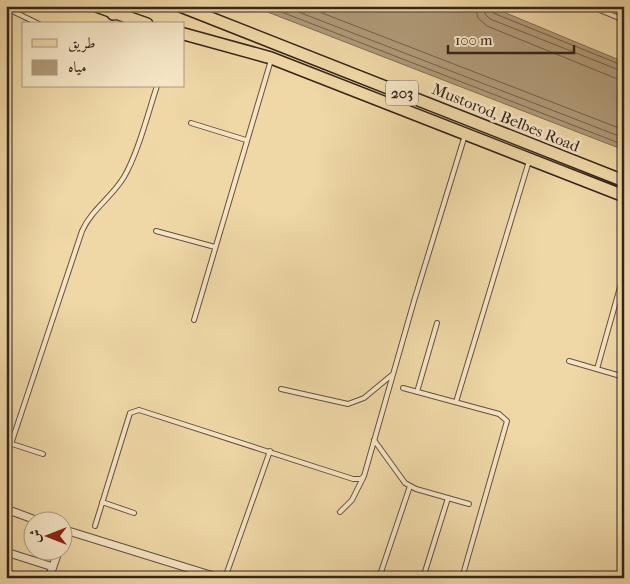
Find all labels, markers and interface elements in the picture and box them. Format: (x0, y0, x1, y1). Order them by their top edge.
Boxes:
legend (22, 22, 185, 88)
scale bar (448, 22, 574, 54)
text: 100 m (455, 31, 493, 49)
text: طريق (68, 34, 95, 53)
text: مياه (68, 58, 86, 76)
street label: Mustorod, Belbes Road (429, 79, 583, 156)
road number: 203 (386, 80, 418, 106)
north arrow (22, 512, 72, 562)
text: ش (27, 529, 44, 543)

